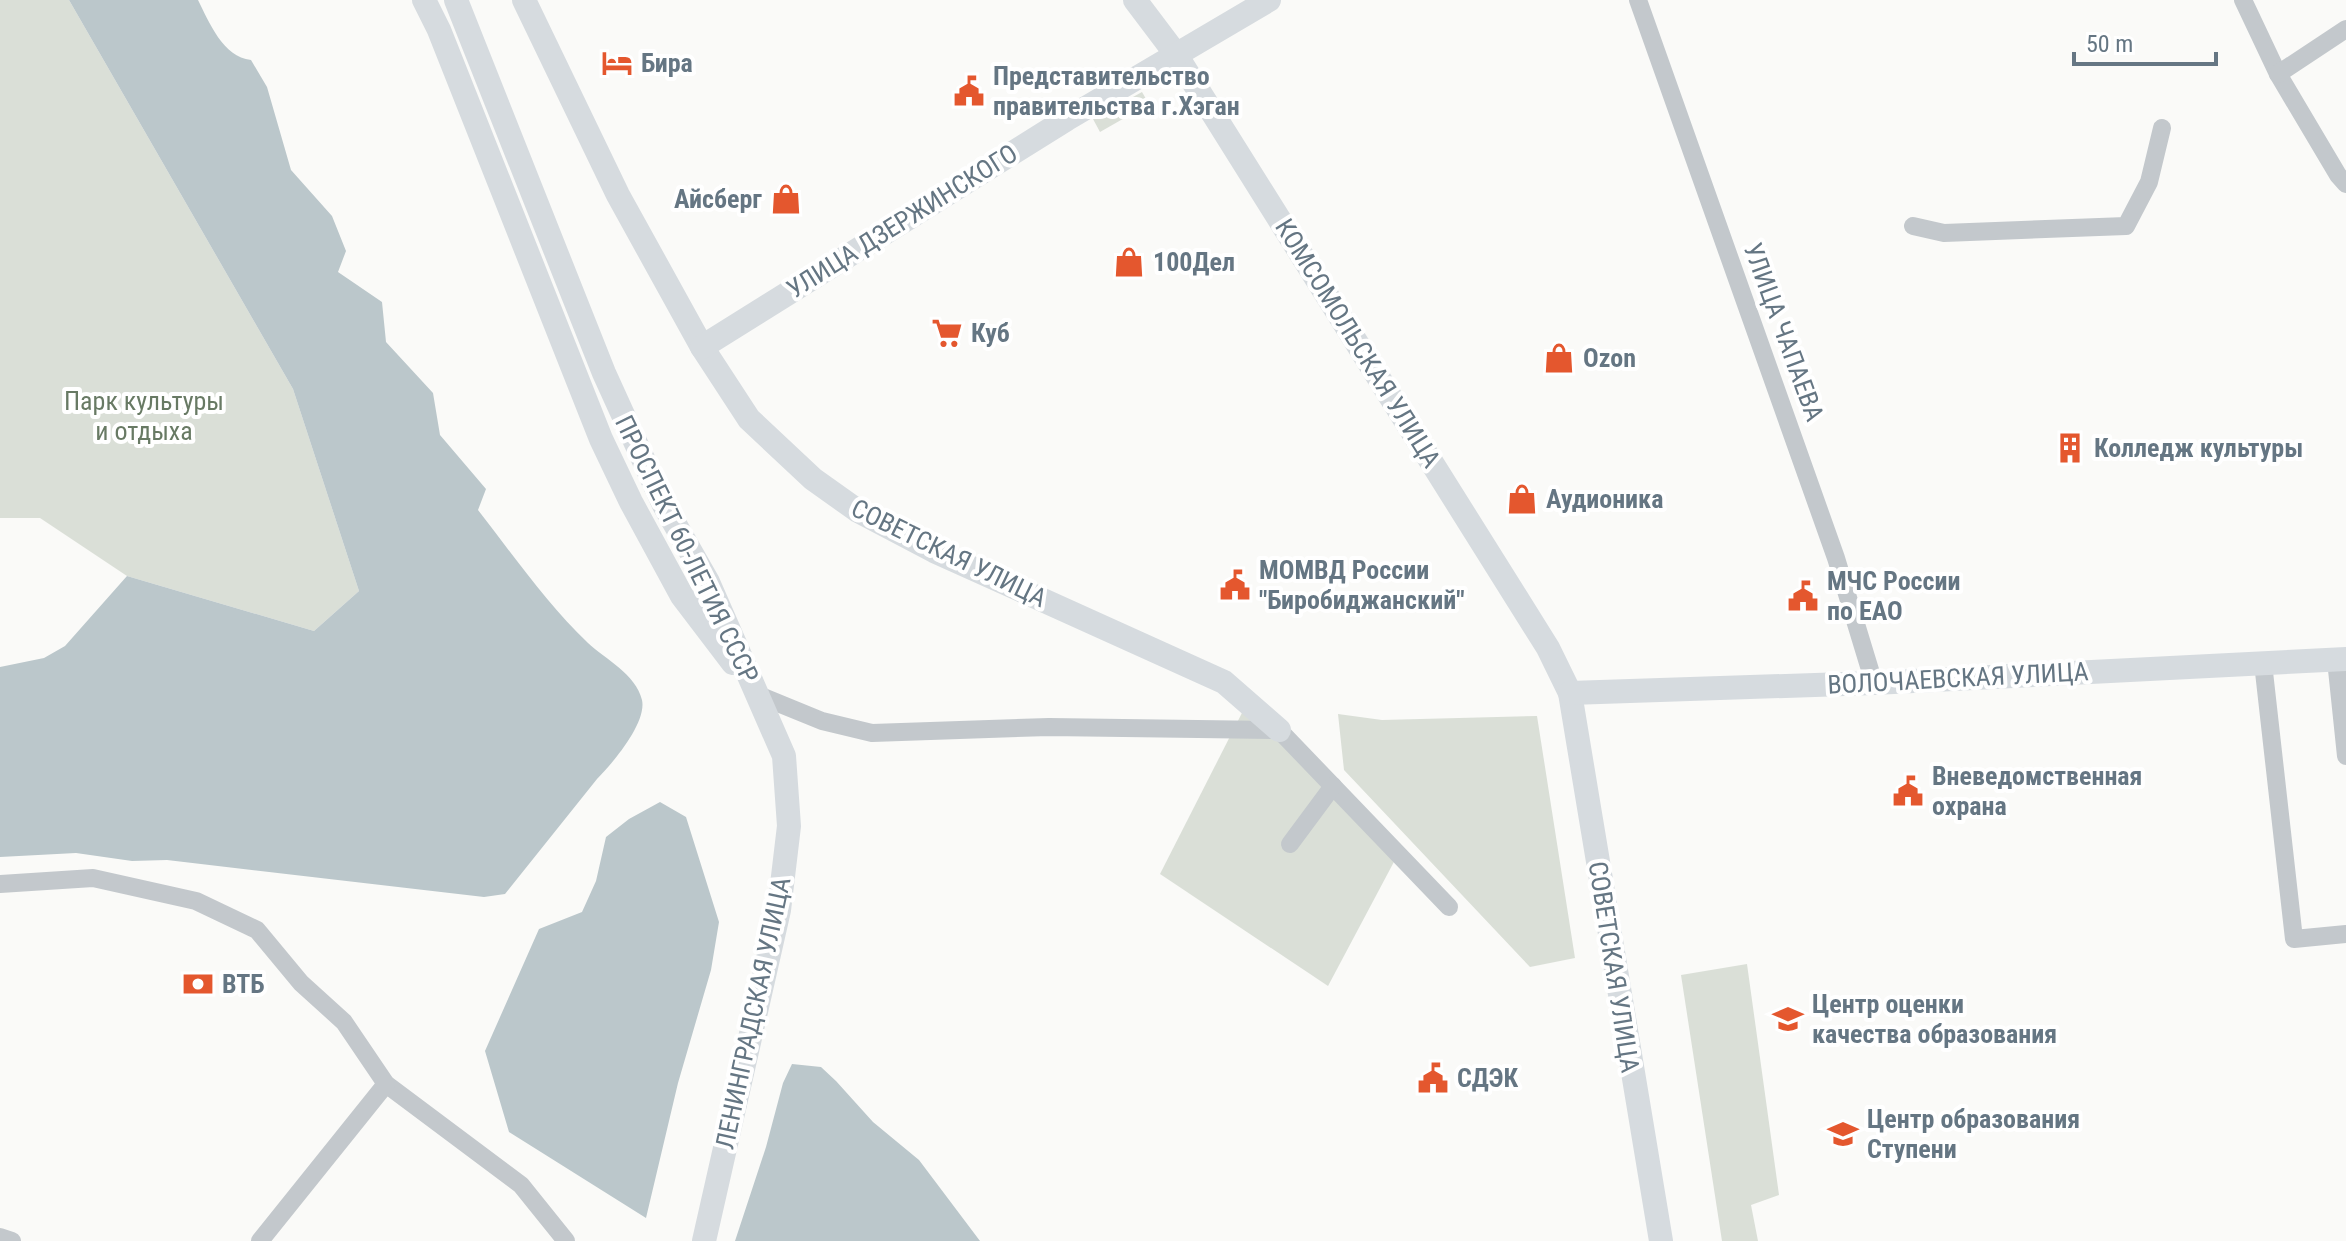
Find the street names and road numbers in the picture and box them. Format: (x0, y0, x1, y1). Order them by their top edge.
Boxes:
street label: УЛИЦА ДЗЕРЖИНСКОГО (781, 138, 1023, 304)
street label: КОМСОМОЛЬСКАЯ УЛИЦА (1269, 213, 1447, 473)
street label: УЛИЦА ЧАПАЕВА (1738, 239, 1830, 425)
street label: ПРОСПЕКТ 60-ЛЕТИЯ СССР (609, 410, 765, 688)
street label: СОВЕТСКАЯ УЛИЦА (847, 493, 1051, 613)
street label: ВОЛОЧАЕВСКАЯ УЛИЦА (1827, 656, 2089, 700)
street label: СОВЕТСКАЯ УЛИЦА (1582, 859, 1646, 1075)
street label: ЛЕНИНГРАДСКАЯ УЛИЦА (710, 874, 796, 1152)

